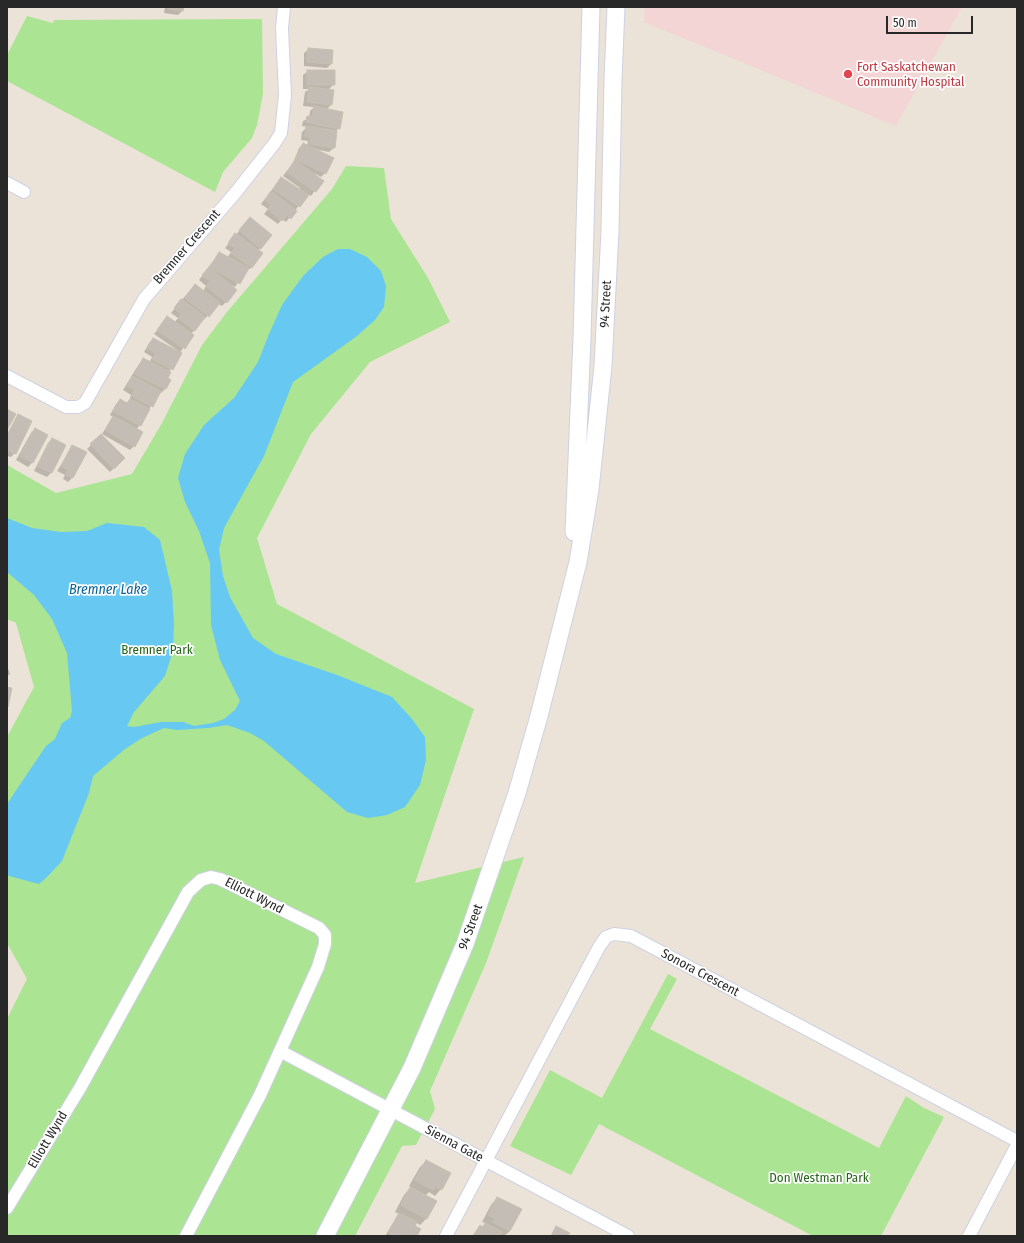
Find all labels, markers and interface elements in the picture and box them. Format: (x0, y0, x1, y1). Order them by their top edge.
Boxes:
scale bar (888, 8, 975, 34)
text: 50 m (893, 16, 917, 30)
place label: Fort Saskatchewan Community Hospital (857, 59, 964, 90)
marker: Fort Saskatchewan Community Hospital (842, 68, 854, 80)
street label: Bremner Crescent (150, 206, 224, 288)
street label: 94 Street (597, 280, 615, 328)
water label: Bremner Lake (69, 582, 147, 598)
park label: Bremner Park (121, 642, 193, 658)
street label: Elliott Wynd (222, 875, 286, 917)
street label: 94 Street (456, 902, 486, 952)
street label: Sonora Crescent (658, 946, 742, 1000)
street label: Elliott Wynd (25, 1109, 71, 1171)
street label: Sienna Gate (422, 1122, 486, 1166)
park label: Don Westman Park (769, 1170, 869, 1186)

